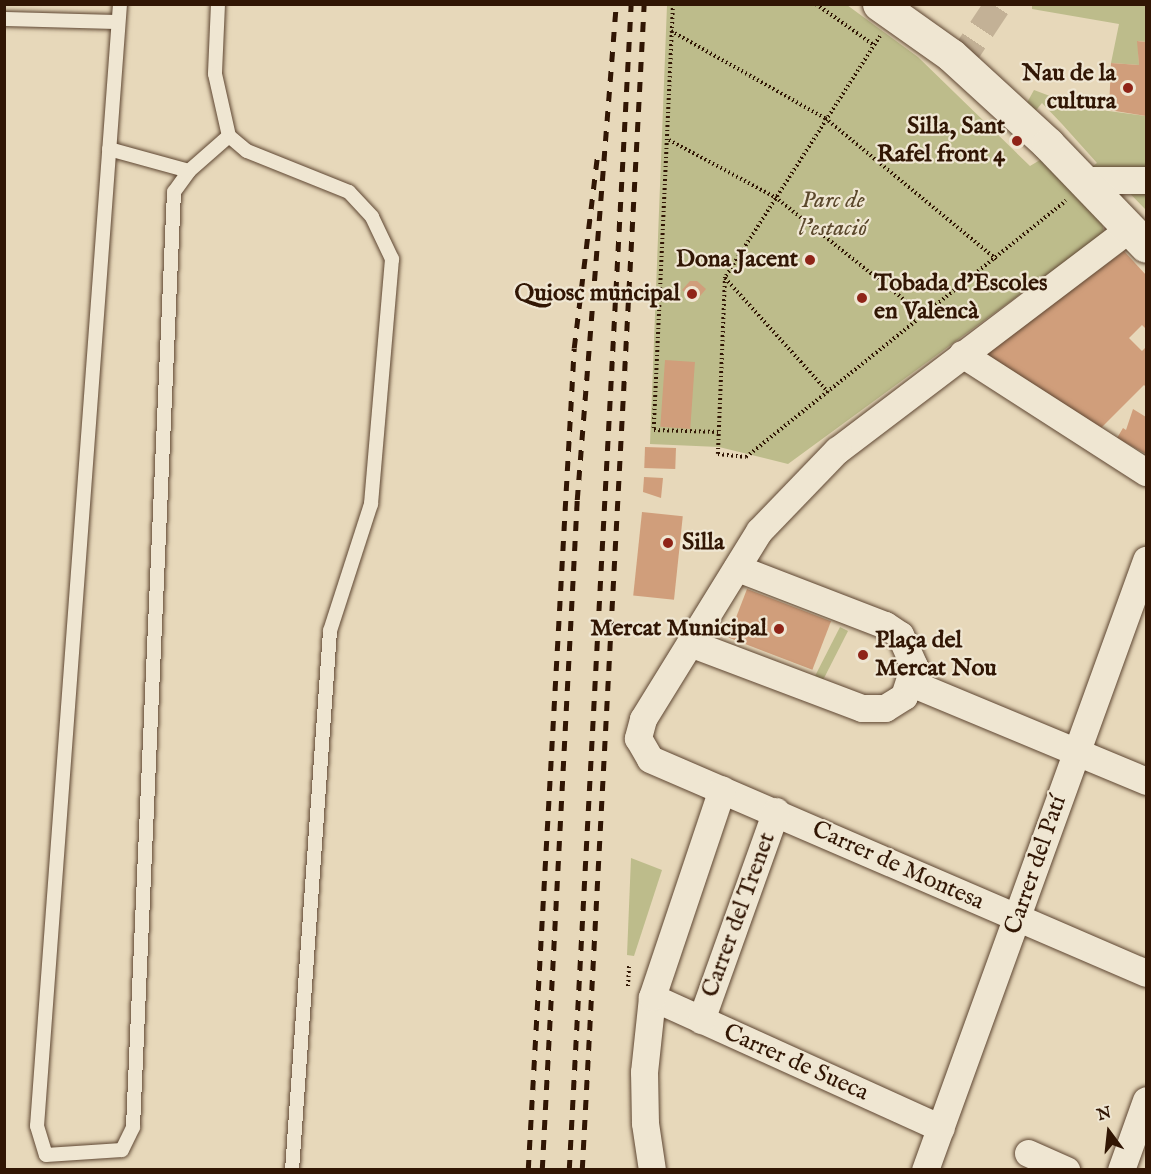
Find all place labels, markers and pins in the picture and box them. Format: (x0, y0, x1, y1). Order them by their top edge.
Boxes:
place label: Nau de la cultura (1022, 60, 1116, 116)
marker: Nau de la cultura (1121, 81, 1135, 95)
place label: Silla, Sant Rafel front 4 (877, 113, 1005, 169)
marker: Silla, Sant Rafel front 4 (1010, 134, 1024, 148)
place label: Dona Jacent (676, 246, 798, 274)
marker: Dona Jacent (803, 253, 817, 267)
place label: Tobada d'Escoles en Valencà (874, 270, 1047, 326)
place label: Quiosc muncipal (514, 280, 680, 308)
marker: Quiosc muncipal (685, 287, 699, 301)
marker: Tobada d'Escoles en Valencà (855, 291, 869, 305)
place label: Silla (682, 529, 724, 557)
marker: Silla (659, 534, 677, 552)
place label: Mercat Municipal (590, 615, 767, 643)
marker: Mercat Municipal (772, 622, 786, 636)
place label: Plaça del Mercat Nou (875, 627, 997, 683)
marker: Plaça del Mercat Nou (856, 648, 870, 662)

